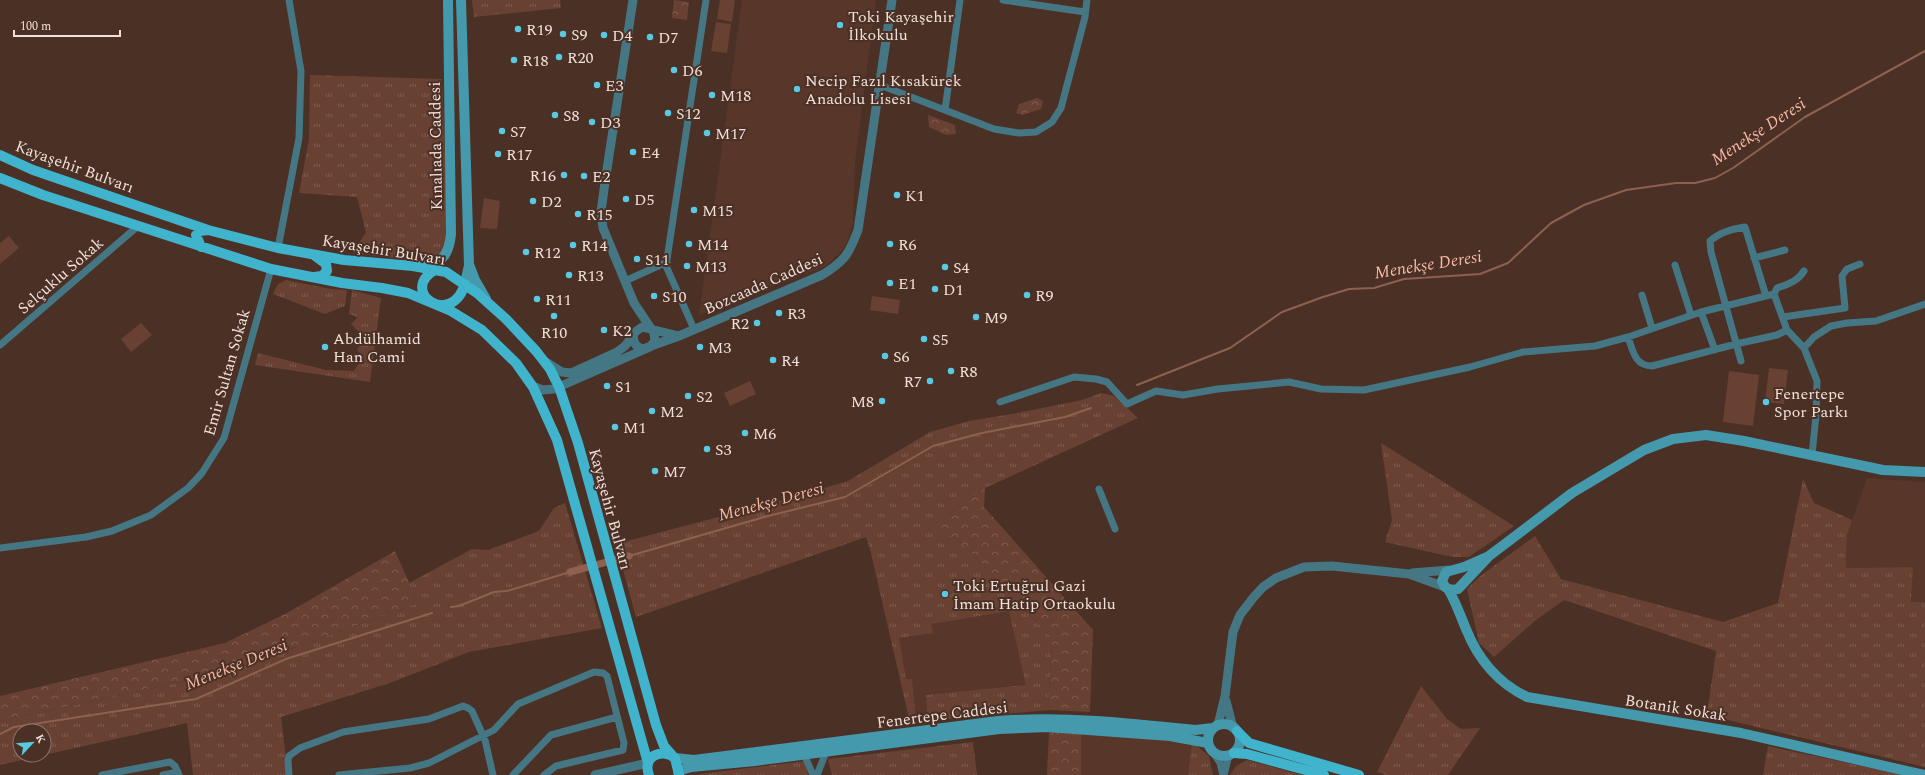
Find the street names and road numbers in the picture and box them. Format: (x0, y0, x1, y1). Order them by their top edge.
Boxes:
street label: Kınalıada Caddesi (423, 81, 449, 210)
street label: Kayaşehir Bulvarı (12, 134, 137, 200)
street label: Kayaşehir Bulvarı (320, 228, 447, 272)
street label: Selçuklu Sokak (12, 231, 109, 320)
street label: Bozcaada Caddesi (700, 247, 827, 321)
street label: Emir Sultan Sokak (197, 306, 257, 439)
street label: Kayaşehir Bulvarı (582, 446, 638, 573)
street label: Botanik Sokak (1623, 688, 1729, 728)
street label: Fenertepe Caddesi (875, 695, 1009, 735)

